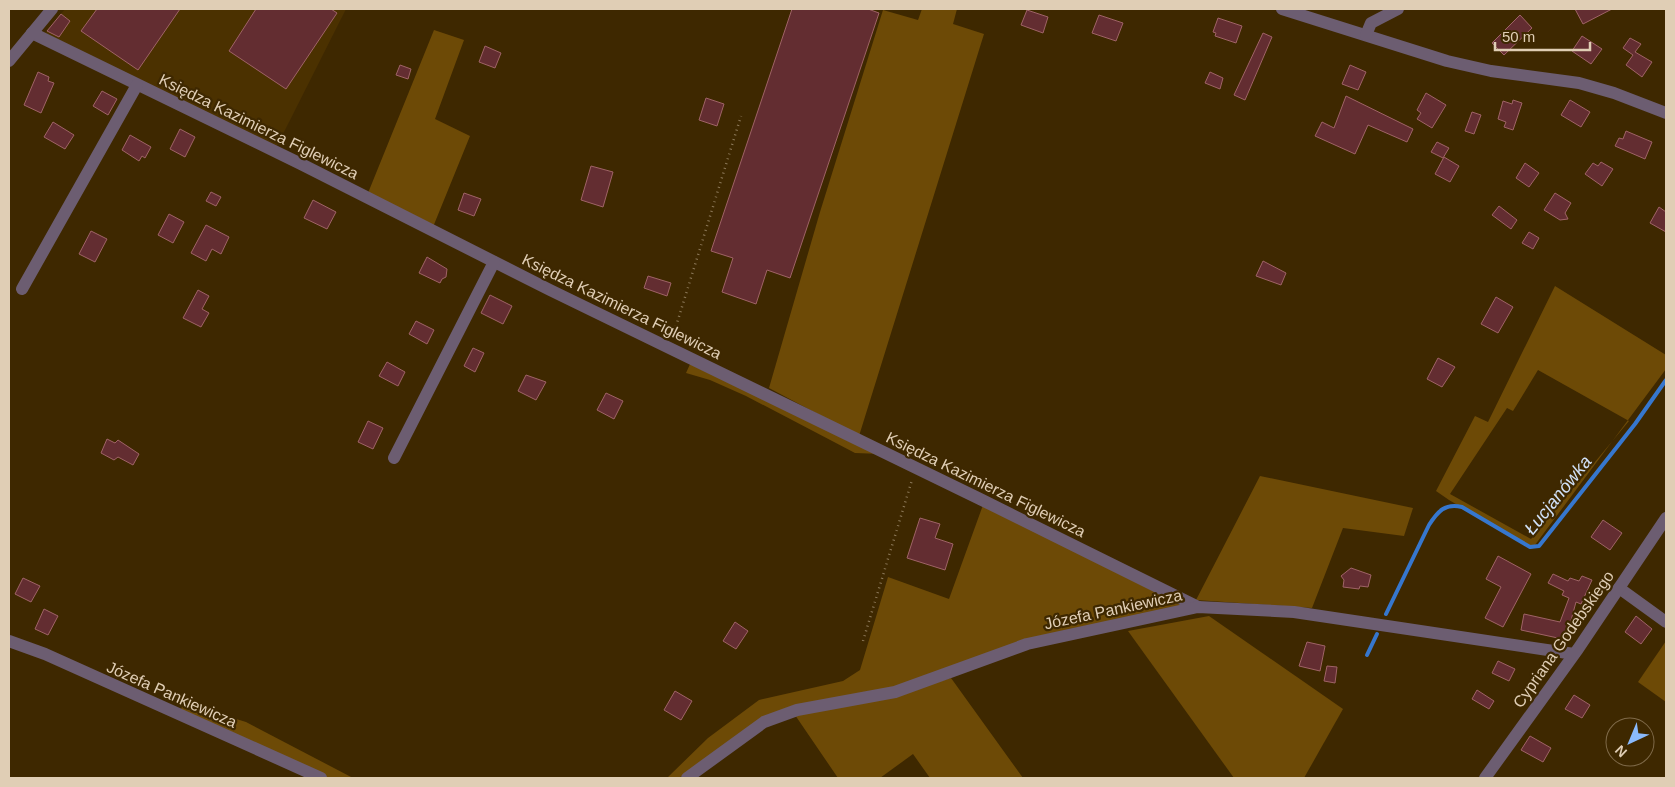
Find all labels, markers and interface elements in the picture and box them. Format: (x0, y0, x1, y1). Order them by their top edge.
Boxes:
scale bar (1495, 20, 1590, 52)
text: 50 m (1502, 28, 1535, 45)
street label: Księdza Kazimierza Figlewicza (156, 71, 361, 182)
street label: Księdza Kazimierza Figlewicza (519, 251, 724, 362)
street label: Księdza Kazimierza Figlewicza (883, 429, 1088, 540)
water label: Łucjanówka (1520, 452, 1596, 538)
street label: Cypriana Godebskiego (1510, 568, 1617, 711)
street label: Józefa Pankiewicza (1043, 587, 1184, 632)
street label: Józefa Pankiewicza (104, 658, 240, 731)
north arrow (1605, 717, 1655, 767)
text: N (1612, 742, 1630, 761)

